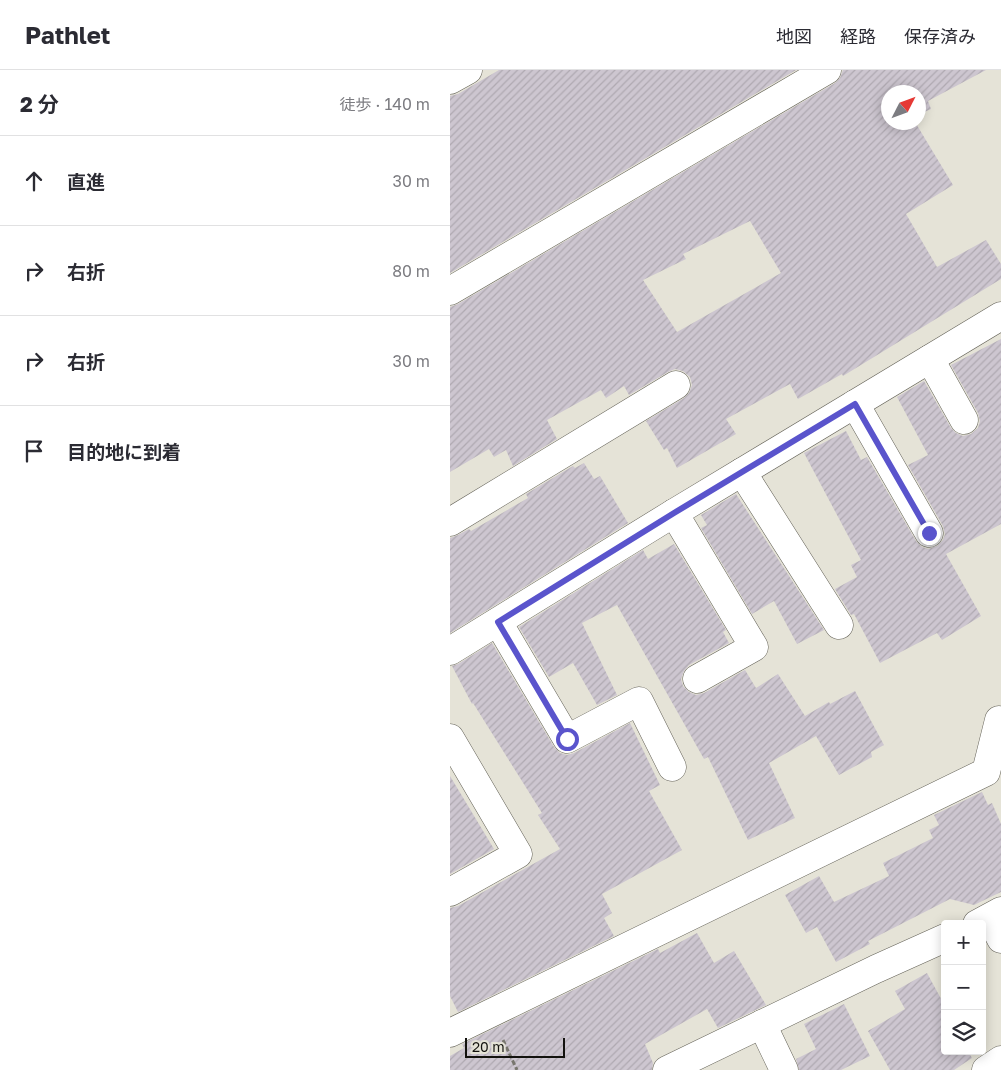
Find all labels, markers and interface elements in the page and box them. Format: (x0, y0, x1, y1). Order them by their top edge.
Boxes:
text: Pathlet (25, 20, 110, 49)
text: 地図 (776, 25, 812, 47)
text: 経路 (840, 25, 876, 47)
text: 保存済み (904, 25, 976, 47)
north arrow (881, 85, 926, 130)
text: 2 分 (20, 91, 59, 117)
text: 徒歩 · 140 m (340, 94, 430, 114)
icon: ahead (20, 167, 48, 195)
text: 直進 (67, 170, 105, 193)
text: 30 m (393, 171, 430, 191)
icon: right (20, 257, 48, 285)
text: 右折 (67, 260, 105, 283)
text: 80 m (392, 261, 430, 281)
icon: right (20, 347, 48, 375)
text: 右折 (67, 350, 105, 373)
text: 30 m (393, 351, 430, 371)
icon: arrive (20, 437, 48, 465)
text: 目的地に到着 (67, 440, 181, 463)
route end (918, 522, 941, 545)
route start (556, 728, 579, 751)
map controls (941, 920, 986, 1055)
button: + (941, 920, 986, 965)
button: − (941, 965, 986, 1010)
button: layers (941, 1010, 986, 1055)
scale bar (465, 1035, 565, 1058)
text: 20 m (472, 1038, 505, 1055)

